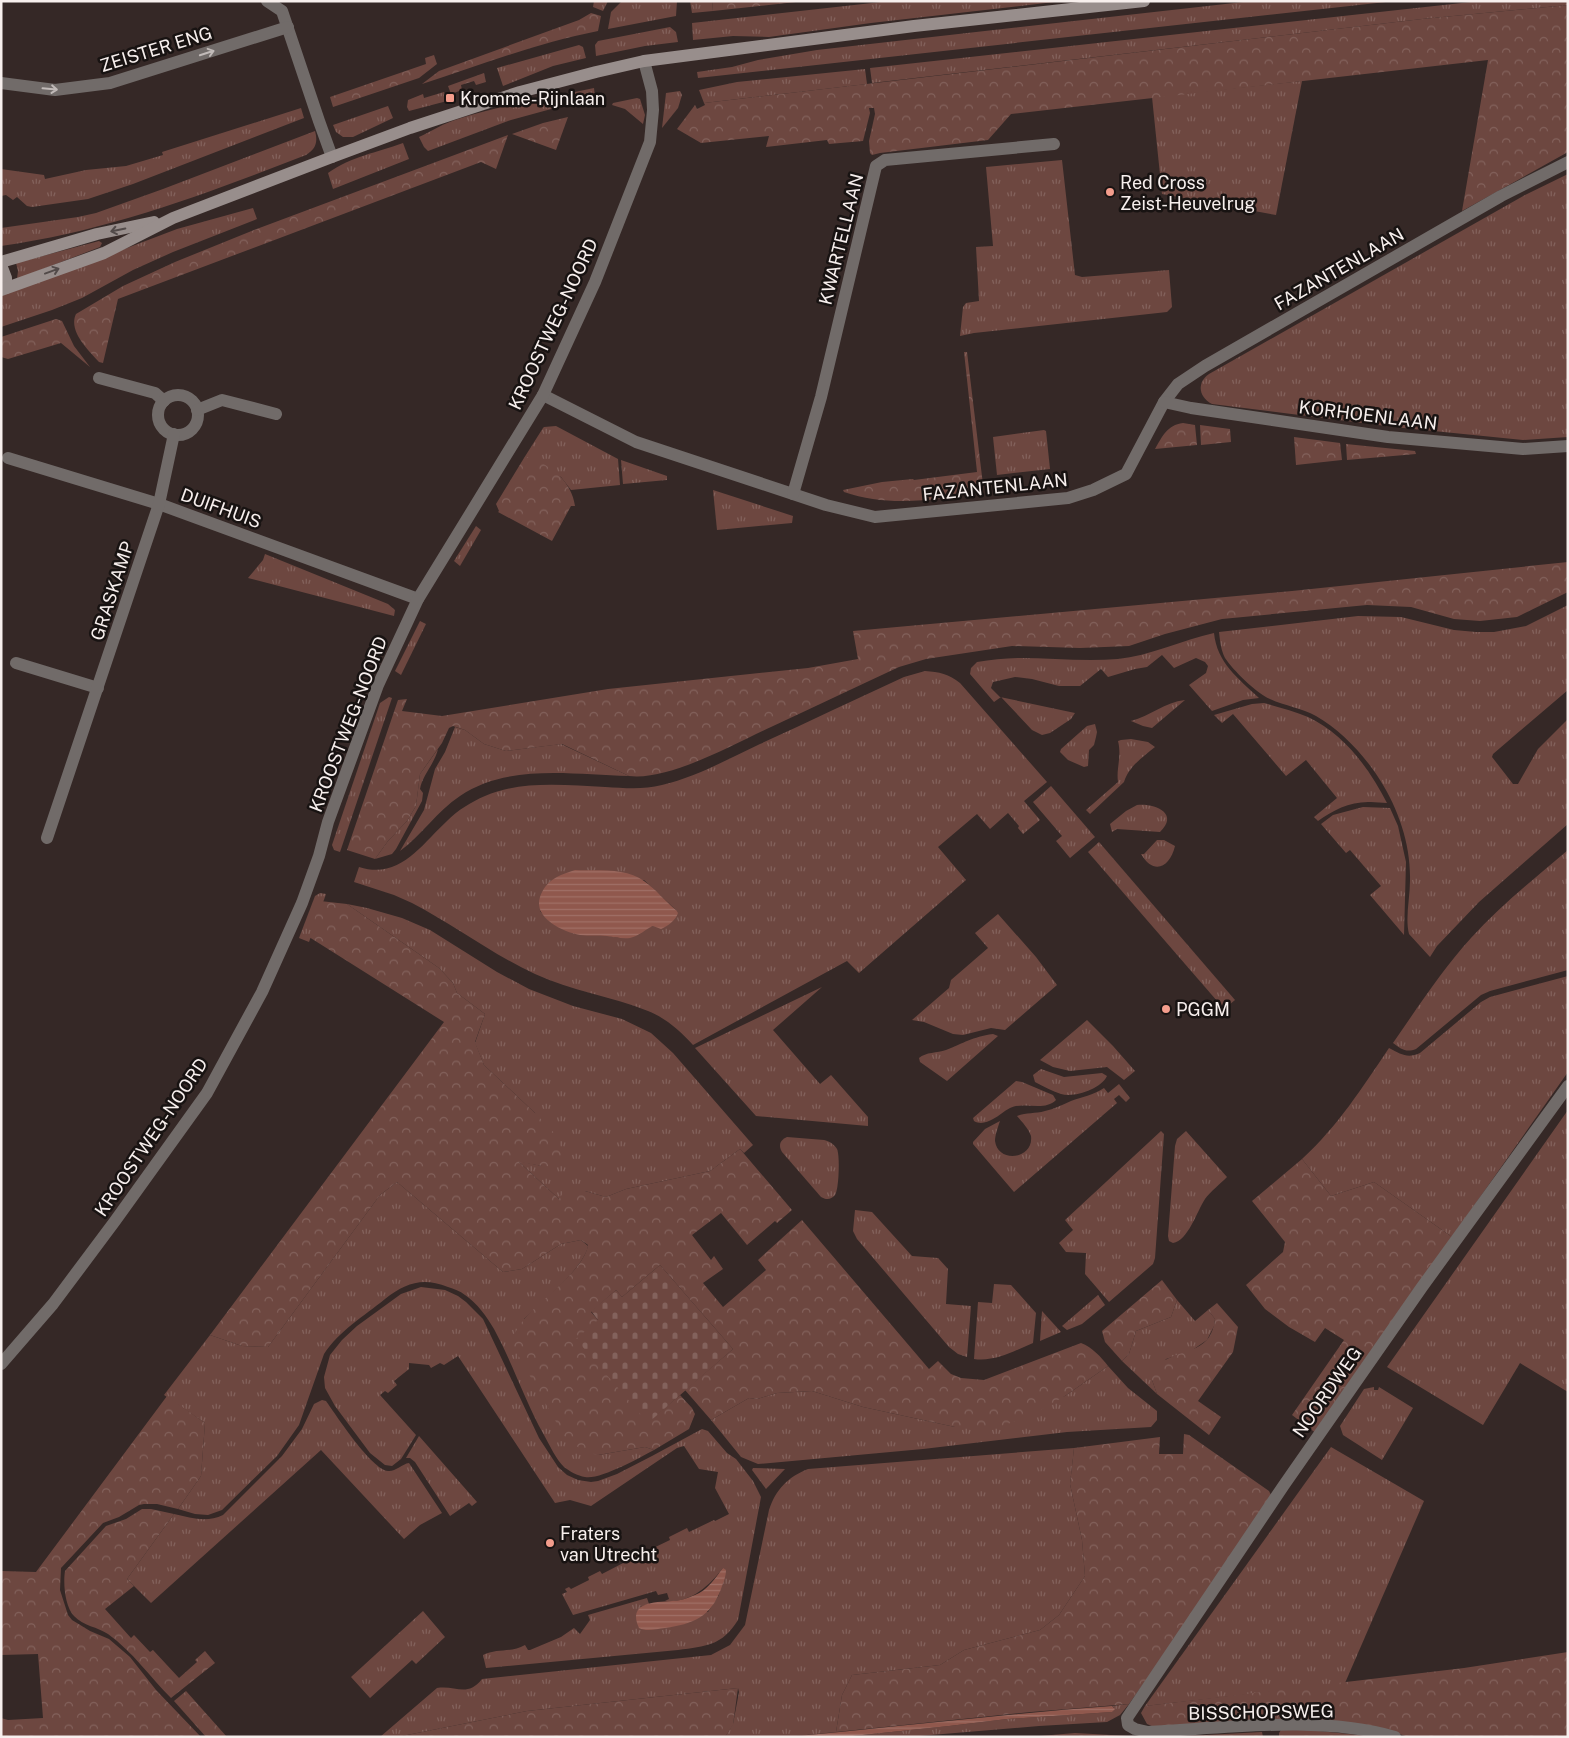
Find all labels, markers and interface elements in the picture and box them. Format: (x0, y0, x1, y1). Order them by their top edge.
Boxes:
street label: ZEISTER ENG (97, 22, 215, 76)
one-way arrow (198, 47, 214, 57)
one-way arrow (41, 84, 57, 94)
place label: Kromme-Rijnlaan (460, 88, 605, 109)
marker: Kromme-Rijnlaan (444, 92, 456, 104)
street label: KWARTELLAAN (815, 171, 867, 307)
place label: Red Cross Zeist-Heuvelrug (1120, 172, 1256, 214)
marker: Red Cross Zeist-Heuvelrug (1104, 186, 1116, 198)
street label: FAZANTENLAAN (1271, 223, 1407, 315)
one-way arrow (111, 226, 127, 235)
street label: KROOSTWEG-NOORD (504, 235, 602, 413)
one-way arrow (44, 266, 60, 276)
street label: KORHOENLAAN (1297, 396, 1439, 434)
street label: FAZANTENLAAN (921, 469, 1069, 505)
street label: DUIFHUIS (178, 484, 264, 532)
street label: GRASKAMP (86, 539, 138, 643)
street label: KROOSTWEG-NOORD (305, 633, 391, 815)
place label: PGGM (1176, 999, 1230, 1020)
marker: PGGM (1160, 1003, 1172, 1015)
street label: KROOSTWEG-NOORD (90, 1054, 212, 1220)
street label: NOORDWEG (1288, 1343, 1366, 1441)
place label: Fraters van Utrecht (560, 1523, 657, 1565)
marker: Fraters van Utrecht (544, 1537, 556, 1549)
street label: BISSCHOPSWEG (1188, 1700, 1334, 1724)

